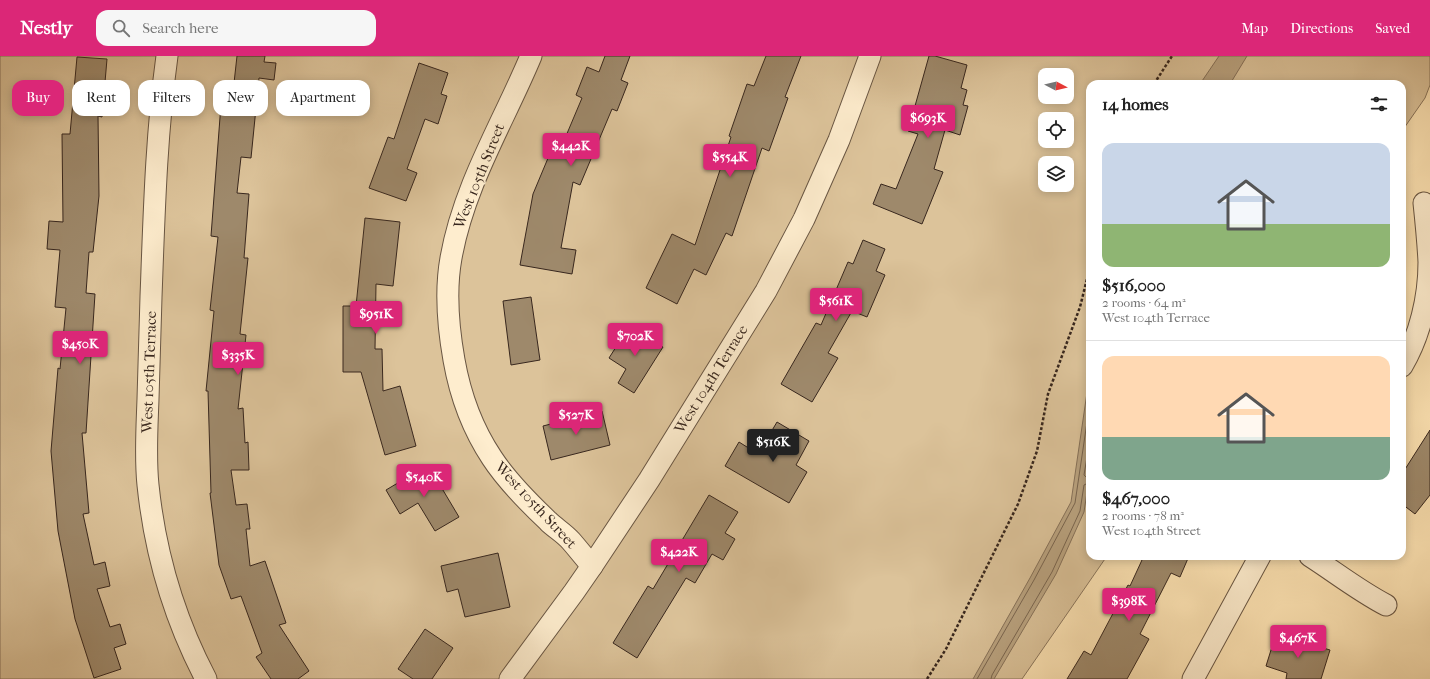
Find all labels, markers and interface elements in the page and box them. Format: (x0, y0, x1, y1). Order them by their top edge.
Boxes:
search box (96, 10, 376, 46)
text: Nestly (20, 17, 72, 39)
icon: search (110, 17, 132, 39)
text: Search here (142, 19, 218, 37)
text: Map (1241, 20, 1268, 37)
text: Directions (1290, 20, 1353, 37)
text: Saved (1375, 20, 1410, 37)
north arrow (1038, 68, 1074, 104)
map controls (1038, 68, 1074, 192)
chip: Buy (12, 80, 64, 116)
chip: Rent (72, 80, 130, 116)
chip: Filters (138, 80, 205, 116)
chip: New (213, 80, 268, 116)
chip: Apartment (276, 80, 370, 116)
icon: filters (1368, 93, 1390, 115)
text: 14 homes (1102, 94, 1169, 114)
pin: $693K (900, 105, 956, 139)
text: $693K (910, 110, 946, 125)
button: locate (1038, 112, 1074, 148)
street label: West 105th Street (449, 120, 509, 232)
pin: $442K (543, 133, 599, 167)
text: $442K (552, 138, 590, 153)
pin: $554K (702, 144, 758, 178)
text: $554K (712, 149, 748, 164)
button: layers (1038, 156, 1074, 192)
icon: home (1210, 169, 1282, 241)
text: $516,000 (1102, 275, 1166, 295)
pin: $561K (808, 288, 864, 322)
text: $561K (819, 293, 853, 308)
text: 2 rooms · 64 m² (1102, 295, 1186, 310)
pin: $951K (348, 301, 404, 335)
text: $951K (359, 306, 393, 321)
street label: West 105th Terrace (138, 310, 160, 434)
text: West 104th Terrace (1102, 310, 1210, 325)
street label: West 104th Terrace (670, 321, 752, 437)
pin: $702K (607, 323, 663, 357)
text: $702K (617, 328, 653, 343)
pin: $450K (52, 331, 108, 365)
text: $450K (62, 336, 98, 351)
pin: $335K (210, 342, 266, 376)
text: $335K (222, 347, 254, 362)
icon: home (1210, 382, 1282, 454)
pin: $527K (548, 402, 604, 436)
text: $527K (558, 407, 594, 422)
pin: $516K (745, 429, 801, 463)
text: $516K (756, 434, 790, 449)
street label: West 105th Street (491, 457, 581, 553)
pin: $540K (396, 464, 452, 498)
text: $540K (405, 469, 443, 484)
text: $467,000 (1102, 488, 1170, 508)
text: 2 rooms · 78 m² (1102, 508, 1184, 523)
text: West 104th Street (1102, 523, 1201, 538)
pin: $422K (651, 539, 707, 573)
text: $422K (660, 544, 698, 559)
pin: $398K (1101, 588, 1157, 622)
text: $398K (1111, 593, 1147, 608)
pin: $467K (1270, 625, 1326, 659)
text: $467K (1279, 630, 1317, 645)

